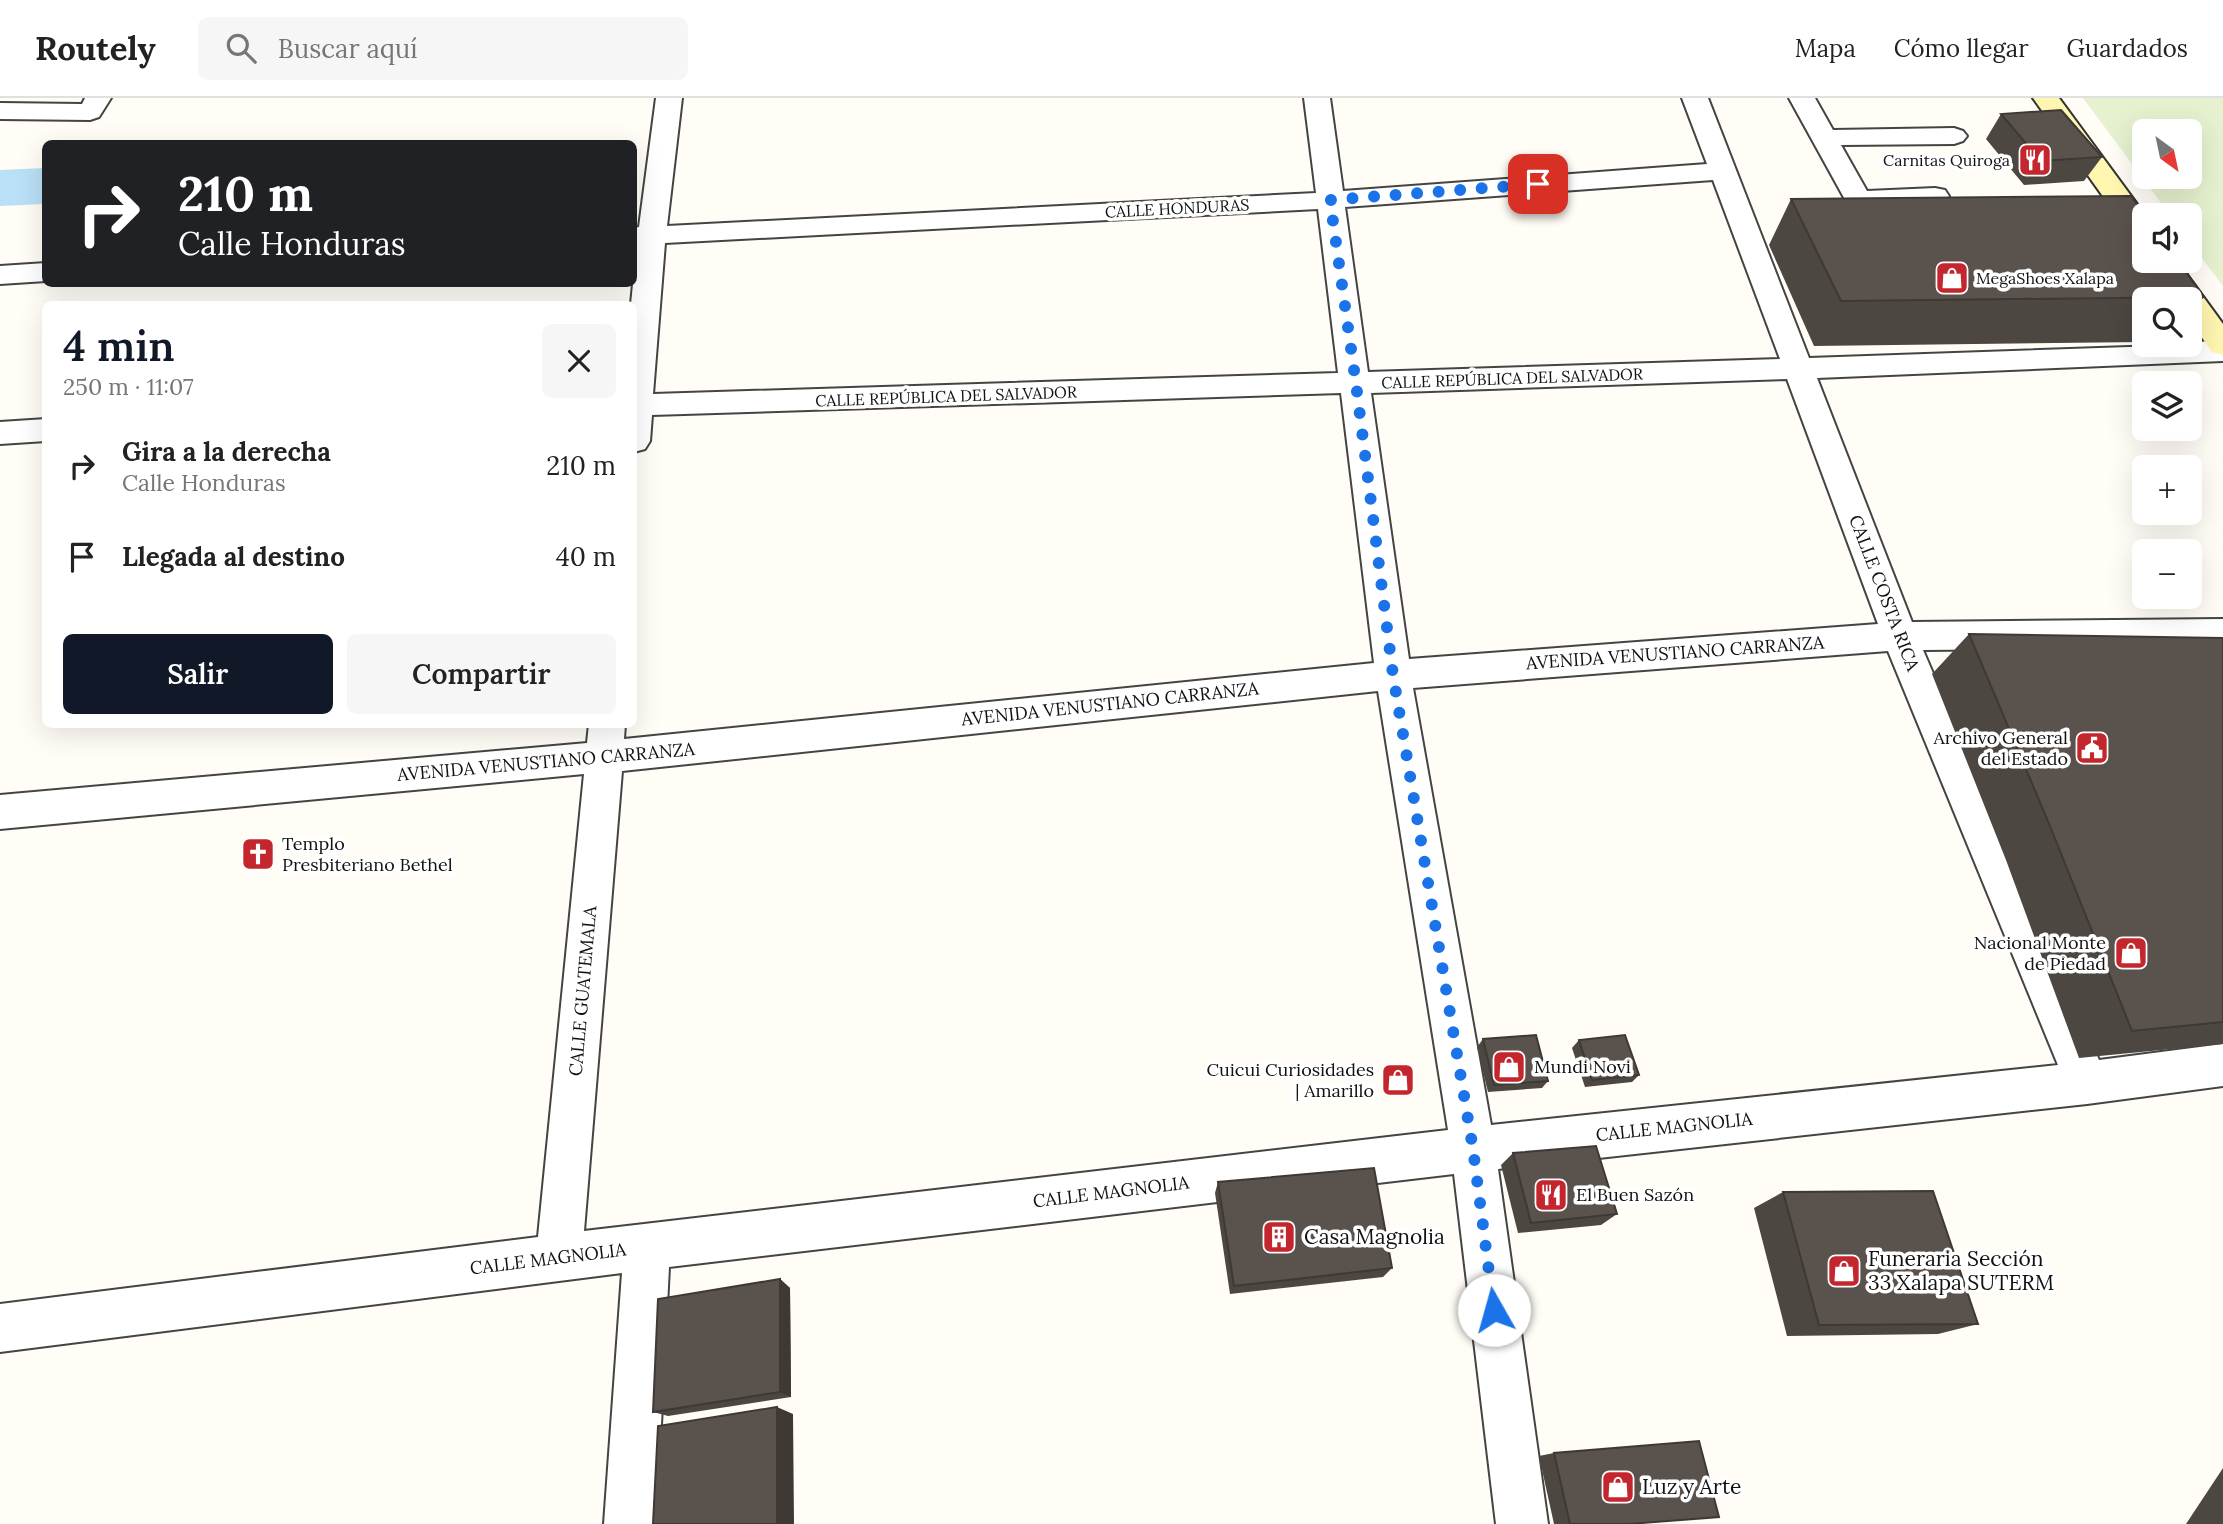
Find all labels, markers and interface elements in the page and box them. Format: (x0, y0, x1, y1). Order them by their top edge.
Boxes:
search box (198, 17, 688, 80)
text: Routely (35, 27, 156, 69)
icon: search (222, 29, 260, 67)
text: Buscar aquí (278, 32, 418, 65)
text: Mapa (1795, 33, 1856, 64)
text: Cómo llegar (1894, 33, 2029, 64)
text: Guardados (2067, 33, 2188, 64)
north arrow (2132, 119, 2202, 189)
map controls (2132, 119, 2202, 609)
restaurant icon: Carnitas Quiroga (2016, 141, 2054, 179)
place label: Carnitas Quiroga (1883, 150, 2010, 170)
pin (1508, 154, 1568, 214)
text: 210 m (178, 162, 313, 224)
icon: arrive (1519, 165, 1557, 203)
icon: right (63, 168, 154, 259)
street label: CALLE HONDURAS (1104, 194, 1250, 222)
button: sound (2132, 203, 2202, 273)
text: Calle Honduras (178, 223, 406, 264)
shop icon: MegaShoes Xalapa (1933, 259, 1971, 297)
place label: MegaShoes Xalapa (1976, 268, 2114, 288)
button: search (2132, 287, 2202, 357)
text: 4 min (63, 319, 175, 373)
button: close (542, 324, 616, 398)
street label: CALLE REPÚBLICA DEL SALVADOR (1381, 363, 1644, 393)
button: layers (2132, 371, 2202, 441)
text: 250 m · 11:07 (63, 372, 194, 401)
street label: CALLE REPÚBLICA DEL SALVADOR (815, 381, 1078, 411)
text: Gira a la derecha (122, 435, 331, 468)
icon: right (63, 447, 101, 485)
text: 210 m (546, 449, 616, 482)
button: + (2132, 455, 2202, 525)
text: Calle Honduras (122, 468, 286, 497)
street label: CALLE COSTA RICA (1844, 511, 1925, 675)
icon: arrive (63, 538, 101, 576)
button: − (2132, 539, 2202, 609)
text: Llegada al destino (122, 540, 345, 573)
text: 40 m (556, 540, 616, 573)
street label: AVENIDA VENUSTIANO CARRANZA (1524, 631, 1825, 674)
button: Salir (63, 634, 333, 714)
button: Compartir (347, 634, 616, 714)
street label: AVENIDA VENUSTIANO CARRANZA (959, 676, 1260, 731)
place label: Archivo General del Estado (1932, 726, 2068, 770)
public building icon: Archivo General del Estado (2073, 729, 2111, 767)
street label: AVENIDA VENUSTIANO CARRANZA (395, 737, 696, 786)
place label: Templo Presbiteriano Bethel (282, 832, 453, 876)
church icon: Templo Presbiteriano Bethel (239, 835, 277, 873)
street label: CALLE GUATEMALA (564, 904, 601, 1077)
place label: Nacional Monte de Piedad (1974, 931, 2106, 975)
shop icon: Nacional Monte de Piedad (2112, 934, 2150, 972)
shop icon: Mundi Novi (1490, 1048, 1528, 1086)
place label: Mundi Novi (1534, 1055, 1631, 1078)
place label: Cuicui Curiosidades | Amarillo (1206, 1058, 1374, 1102)
shop icon: Cuicui Curiosidades | Amarillo (1379, 1061, 1417, 1099)
street label: CALLE MAGNOLIA (1595, 1107, 1754, 1146)
street label: CALLE MAGNOLIA (1031, 1170, 1191, 1213)
restaurant icon: El Buen Sazón (1532, 1176, 1570, 1214)
place label: El Buen Sazón (1576, 1183, 1694, 1206)
building icon: Casa Magnolia (1260, 1218, 1298, 1256)
place label: Casa Magnolia (1304, 1223, 1445, 1250)
street label: CALLE MAGNOLIA (468, 1237, 628, 1280)
place label: Funeraria Sección 33 Xalapa SUTERM (1868, 1245, 2054, 1296)
shop icon: Funeraria Sección 33 Xalapa SUTERM (1825, 1252, 1863, 1290)
position arrow (1457, 1273, 1531, 1347)
shop icon: Luz y Arte (1599, 1468, 1637, 1506)
place label: Luz y Arte (1642, 1473, 1741, 1500)

